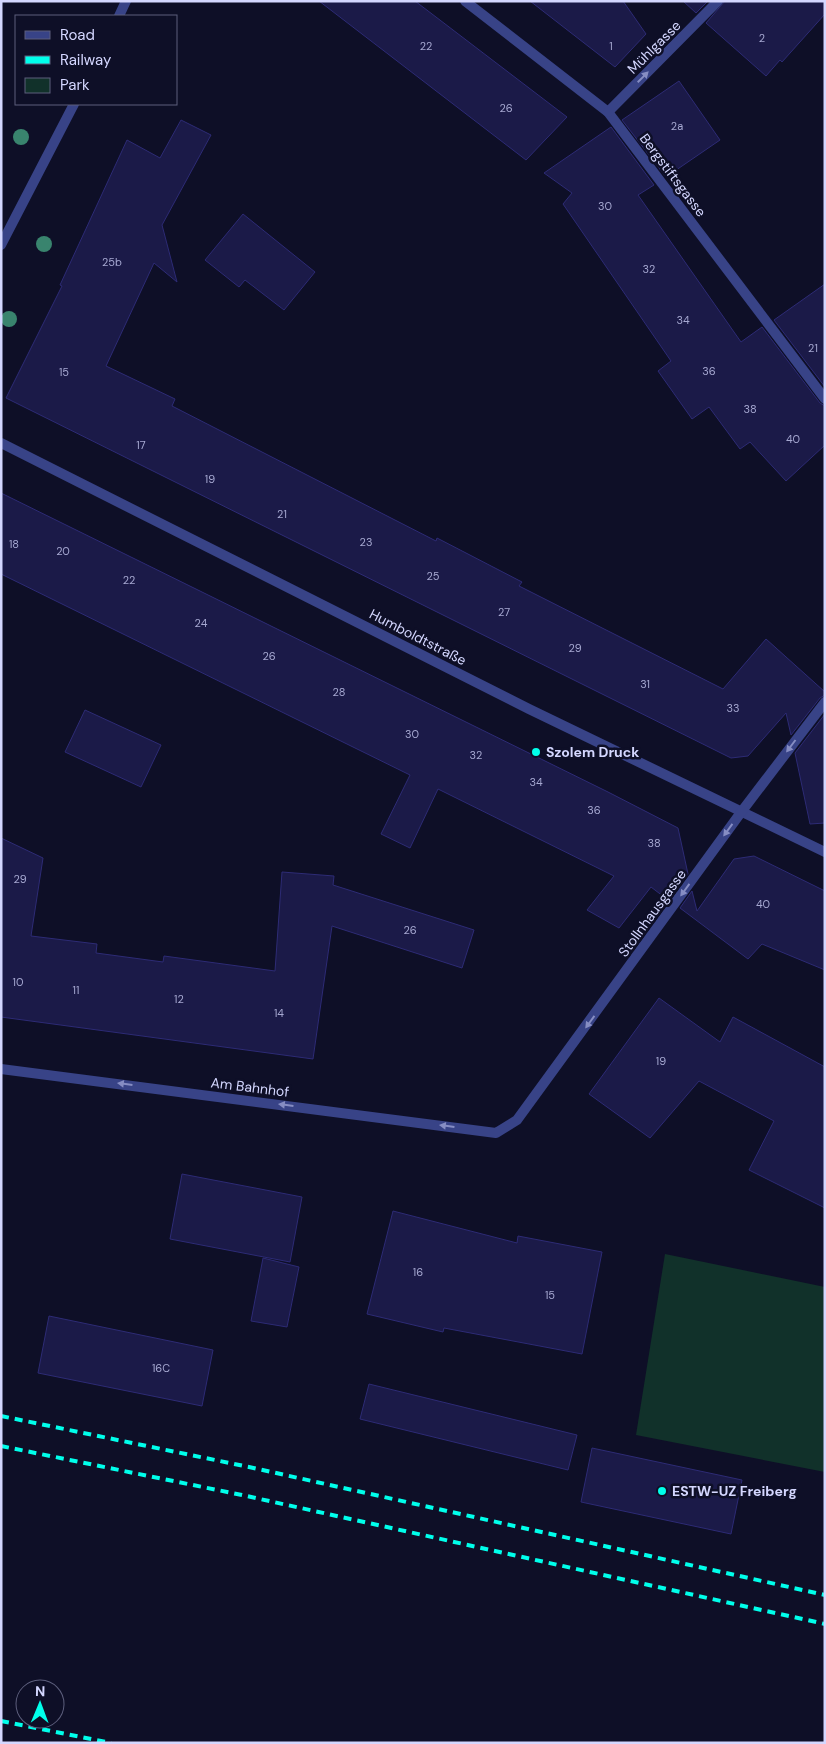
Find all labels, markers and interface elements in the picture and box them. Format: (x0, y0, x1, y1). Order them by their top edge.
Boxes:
legend (15, 15, 178, 105)
street label: Mühlgasse (623, 16, 685, 78)
text: Road (60, 25, 95, 45)
house number: 2 (759, 31, 765, 45)
house number: 22 (420, 39, 432, 53)
house number: 1 (609, 39, 613, 53)
text: Railway (60, 50, 112, 70)
one-way arrow (637, 72, 649, 84)
text: Park (60, 75, 90, 95)
house number: 26 (499, 101, 513, 115)
house number: 2a (671, 119, 683, 133)
street label: Bergstiftsgasse (636, 130, 710, 220)
house number: 30 (598, 199, 612, 213)
house number: 25b (102, 255, 122, 269)
house number: 32 (643, 262, 655, 276)
house number: 34 (676, 313, 690, 327)
house number: 21 (808, 341, 818, 355)
house number: 36 (702, 364, 716, 378)
house number: 15 (59, 365, 69, 379)
house number: 38 (743, 402, 757, 416)
house number: 40 (786, 432, 800, 446)
house number: 17 (136, 438, 146, 452)
house number: 19 (205, 472, 215, 486)
house number: 21 (277, 507, 287, 521)
house number: 23 (360, 535, 372, 549)
house number: 18 (9, 537, 19, 551)
house number: 20 (56, 544, 70, 558)
house number: 25 (426, 569, 440, 583)
house number: 22 (123, 573, 135, 587)
street label: Humboldtstraße (366, 605, 470, 669)
house number: 27 (498, 605, 510, 619)
house number: 24 (195, 616, 208, 630)
house number: 29 (568, 641, 582, 655)
house number: 26 (262, 649, 276, 663)
house number: 31 (640, 677, 650, 691)
house number: 28 (333, 685, 345, 699)
house number: 33 (726, 701, 740, 715)
house number: 30 (405, 727, 419, 741)
one-way arrow (786, 739, 797, 752)
place label: Szolem Druck (546, 743, 639, 761)
marker: Szolem Druck (530, 746, 542, 758)
house number: 32 (470, 748, 482, 762)
house number: 34 (529, 775, 543, 789)
house number: 36 (587, 803, 601, 817)
one-way arrow (722, 823, 733, 836)
house number: 38 (647, 836, 661, 850)
street label: Stollnhausgasse (614, 866, 690, 960)
house number: 29 (13, 872, 27, 886)
one-way arrow (680, 883, 690, 897)
house number: 40 (756, 897, 770, 911)
house number: 26 (403, 923, 417, 937)
house number: 10 (13, 975, 23, 989)
house number: 11 (73, 983, 79, 997)
house number: 12 (174, 992, 184, 1006)
house number: 14 (274, 1006, 284, 1020)
one-way arrow (585, 1015, 595, 1029)
house number: 19 (656, 1054, 666, 1068)
street label: Am Bahnhof (210, 1073, 290, 1101)
one-way arrow (117, 1080, 133, 1088)
one-way arrow (278, 1101, 294, 1109)
one-way arrow (439, 1122, 455, 1130)
house number: 16 (413, 1265, 423, 1279)
house number: 15 (545, 1288, 555, 1302)
house number: 16C (152, 1361, 170, 1375)
place label: ESTW-UZ Freiberg (672, 1482, 797, 1500)
marker: ESTW-UZ Freiberg (656, 1485, 668, 1497)
north arrow (15, 1679, 65, 1729)
text: N (35, 1682, 45, 1700)

